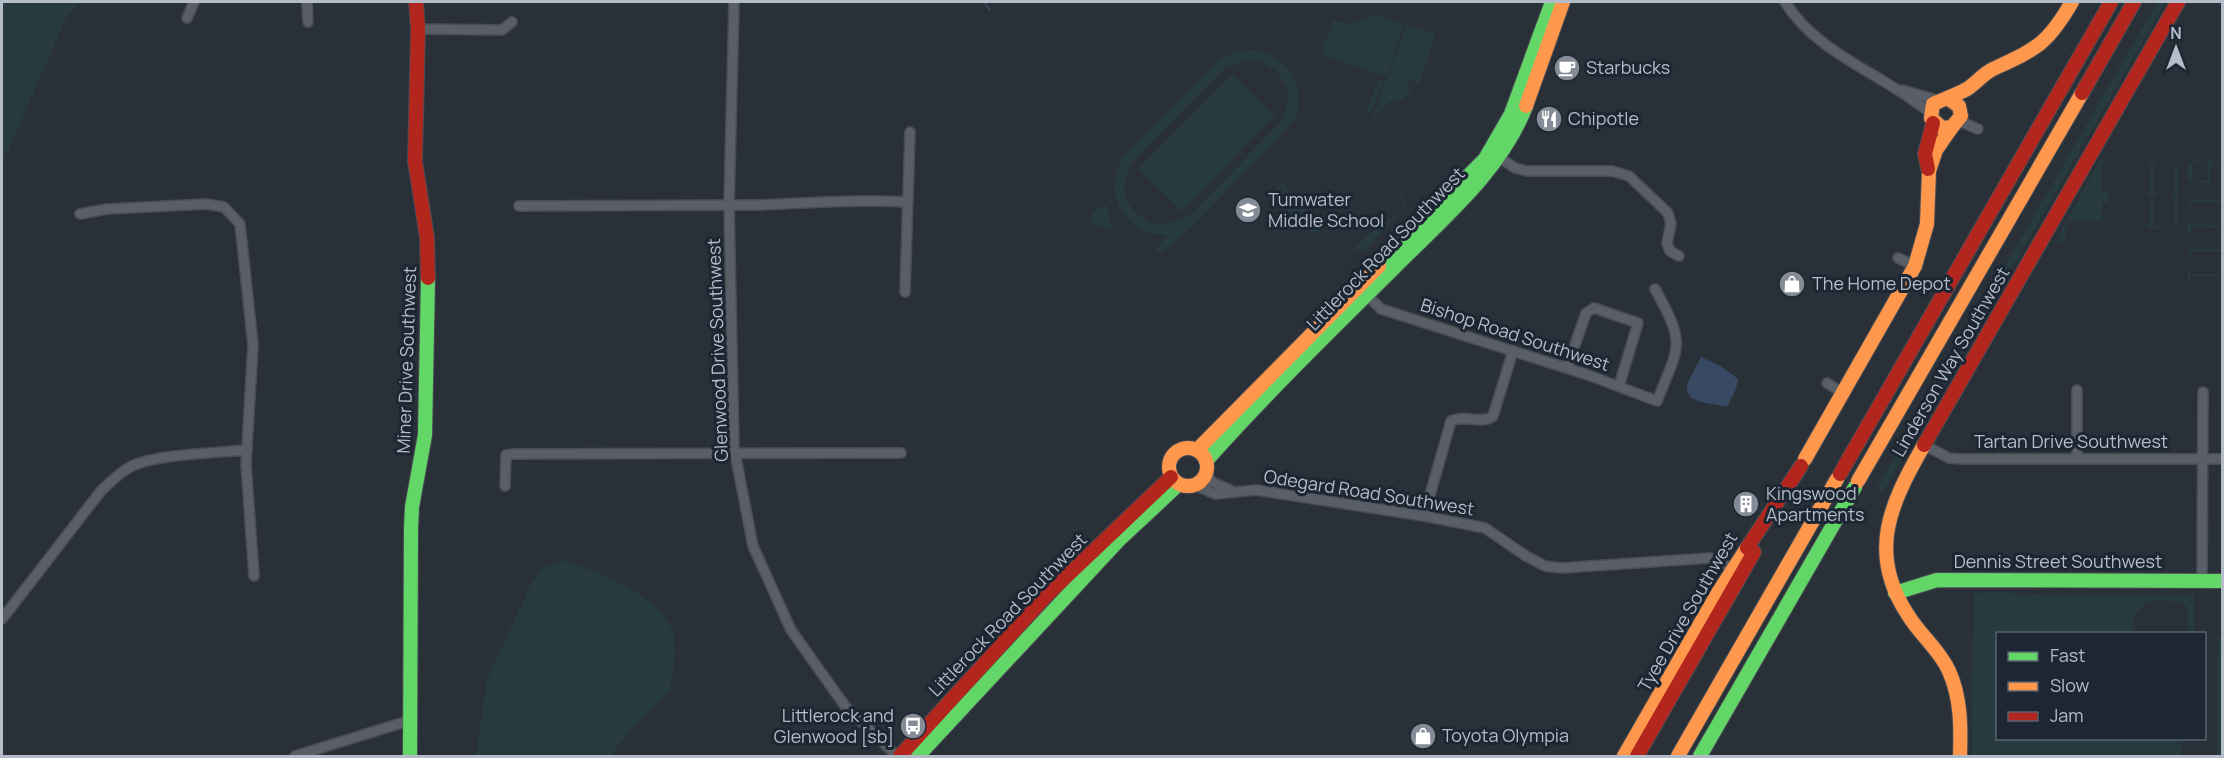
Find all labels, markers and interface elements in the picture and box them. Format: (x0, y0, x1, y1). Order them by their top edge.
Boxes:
north arrow (2146, 18, 2206, 78)
text: N (2170, 22, 2182, 44)
cafe icon: Starbucks (1552, 53, 1582, 83)
place label: Starbucks (1586, 55, 1670, 79)
restaurant icon: Chipotle (1534, 104, 1564, 134)
place label: Chipotle (1568, 106, 1639, 130)
street label: Littlerock Road Southwest (1301, 162, 1470, 335)
place label: Tumwater Middle School (1268, 187, 1384, 232)
school or university icon: Tumwater Middle School (1233, 195, 1263, 225)
street label: Glenwood Drive Southwest (701, 238, 733, 462)
street label: Linderson Way Southwest (1886, 262, 2014, 461)
street label: Miner Drive Southwest (391, 266, 421, 454)
shop icon: The Home Depot (1777, 269, 1807, 299)
place label: The Home Depot (1812, 271, 1951, 295)
street label: Bishop Road Southwest (1418, 292, 1613, 376)
street label: Tartan Drive Southwest (1974, 429, 2168, 453)
street label: Odegard Road Southwest (1262, 464, 1476, 520)
place label: Kingswood Apartments (1766, 481, 1865, 526)
building icon: Kingswood Apartments (1731, 489, 1761, 519)
street label: Littlerock Road Southwest (923, 528, 1092, 701)
street label: Tyee Drive Southwest (1632, 528, 1743, 695)
street label: Dennis Street Southwest (1954, 549, 2162, 573)
legend (1996, 632, 2206, 740)
text: Fast (2050, 643, 2085, 667)
text: Slow (2050, 673, 2090, 697)
place label: Littlerock and Glenwood [sb] (774, 703, 894, 748)
text: Jam (2050, 703, 2084, 727)
bus stop icon: Littlerock and Glenwood [sb] (898, 711, 928, 741)
shop icon: Toyota Olympia (1408, 721, 1438, 751)
place label: Toyota Olympia (1442, 723, 1569, 747)

